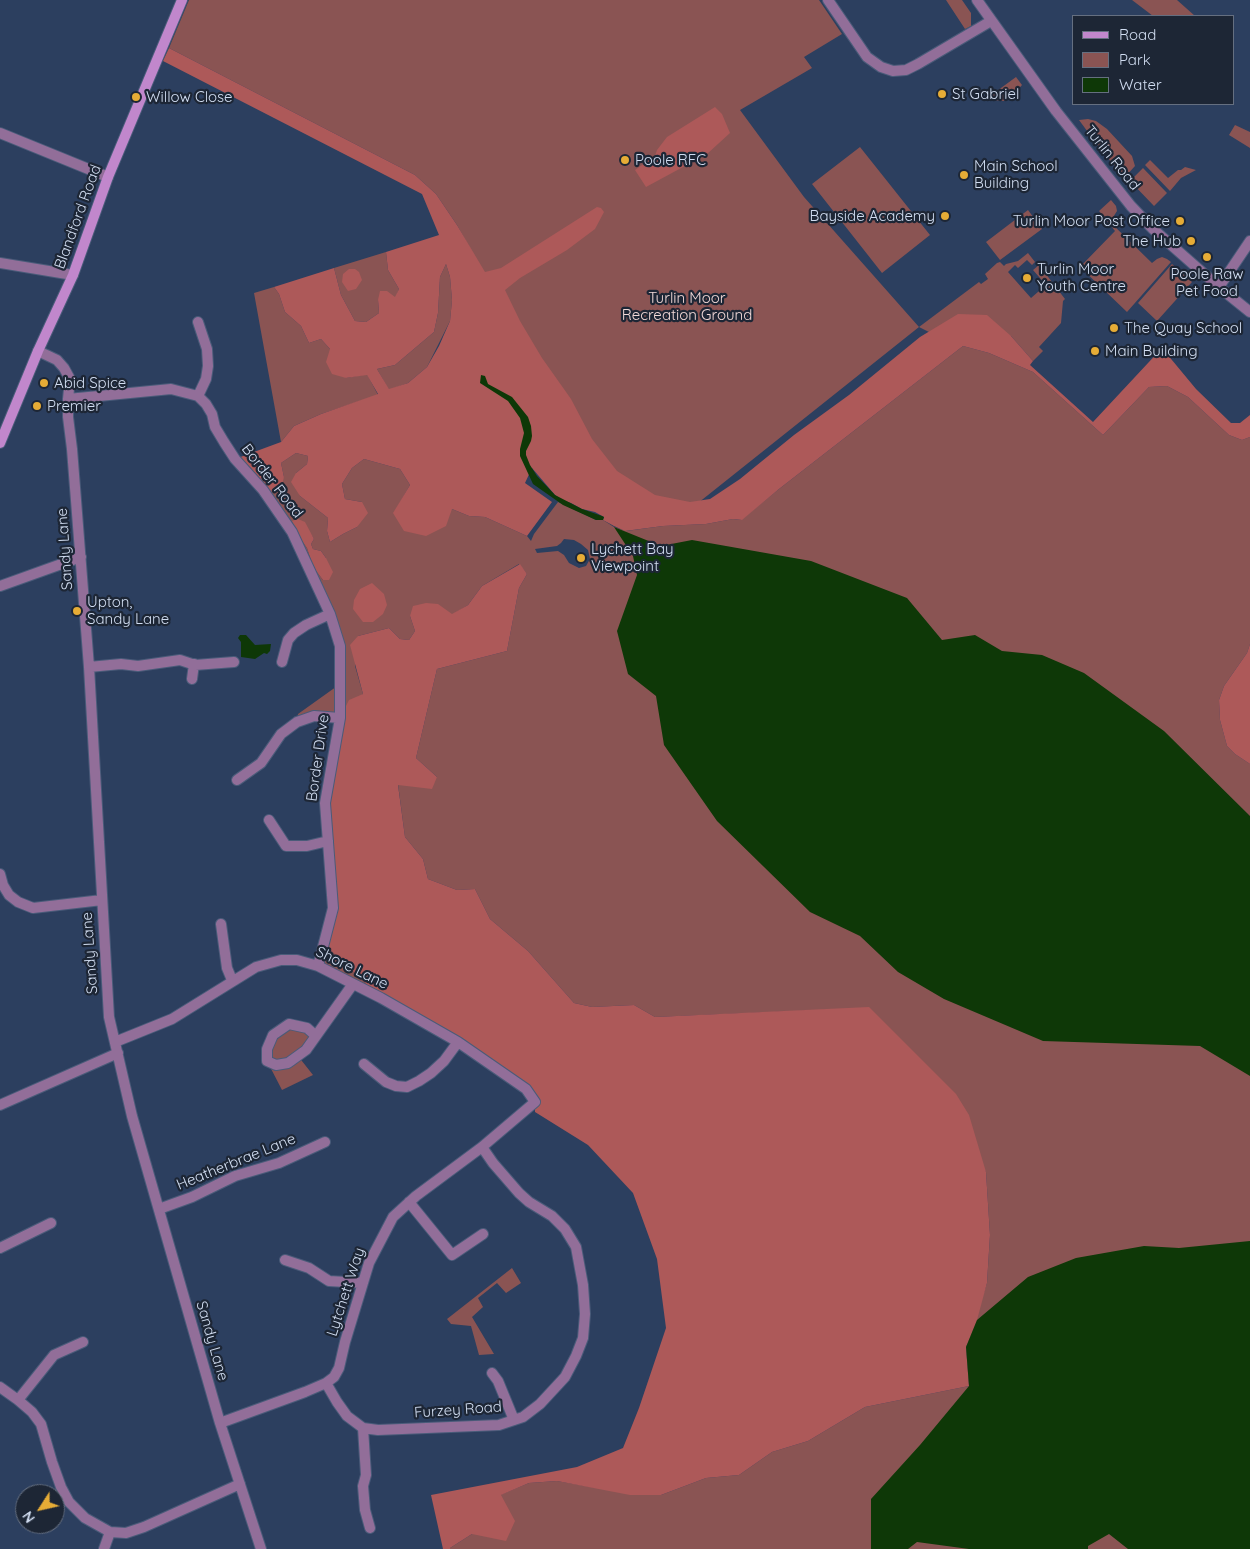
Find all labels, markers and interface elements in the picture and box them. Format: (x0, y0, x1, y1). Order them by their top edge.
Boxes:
legend (1072, 15, 1235, 105)
text: Road (1119, 25, 1156, 44)
text: Park (1119, 50, 1151, 69)
text: Water (1119, 75, 1162, 94)
place label: St Gabriel (952, 85, 1019, 103)
place label: Willow Close (146, 88, 233, 106)
marker: St Gabriel (936, 88, 948, 100)
marker: Willow Close (130, 91, 142, 103)
street label: Turlin Road (1080, 122, 1144, 194)
place label: Poole RFC (635, 151, 706, 169)
marker: Poole RFC (619, 154, 631, 166)
place label: Main School Building (974, 157, 1058, 192)
street label: Blandford Road (51, 162, 105, 272)
marker: Main School Building (958, 169, 970, 181)
place label: Bayside Academy (810, 207, 935, 225)
marker: Bayside Academy (939, 210, 951, 222)
place label: Turlin Moor Post Office (1013, 212, 1170, 230)
marker: Turlin Moor Post Office (1174, 215, 1186, 227)
place label: The Hub (1122, 232, 1181, 250)
marker: The Hub (1185, 235, 1197, 247)
marker: Poole Raw Pet Food (1201, 251, 1213, 263)
place label: Turlin Moor Youth Centre (1037, 260, 1126, 295)
place label: Poole Raw Pet Food (1170, 265, 1244, 300)
marker: Turlin Moor Youth Centre (1021, 272, 1033, 284)
park label: Turlin Moor Recreation Ground (622, 289, 752, 324)
place label: The Quay School (1124, 319, 1242, 337)
marker: The Quay School (1108, 322, 1120, 334)
place label: Main Building (1105, 342, 1198, 360)
marker: Main Building (1089, 345, 1101, 357)
place label: Abid Spice (54, 374, 126, 392)
marker: Abid Spice (38, 377, 50, 389)
place label: Premier (47, 397, 101, 415)
marker: Premier (31, 400, 43, 412)
street label: Border Road (238, 440, 306, 522)
street label: Sandy Lane (53, 507, 77, 591)
place label: Lychett Bay Viewpoint (591, 540, 673, 575)
marker: Lychett Bay Viewpoint (575, 552, 587, 564)
place label: Upton, Sandy Lane (87, 593, 169, 628)
marker: Upton, Sandy Lane (71, 605, 83, 617)
street label: Border Drive (303, 713, 333, 803)
street label: Sandy Lane (78, 911, 102, 995)
street label: Shore Lane (313, 943, 391, 993)
street label: Heatherbrae Lane (174, 1130, 298, 1194)
street label: Lytchett Way (323, 1245, 369, 1339)
street label: Sandy Lane (192, 1299, 232, 1383)
street label: Furzey Road (414, 1398, 502, 1422)
north arrow (15, 1484, 65, 1534)
text: N (18, 1508, 39, 1526)

